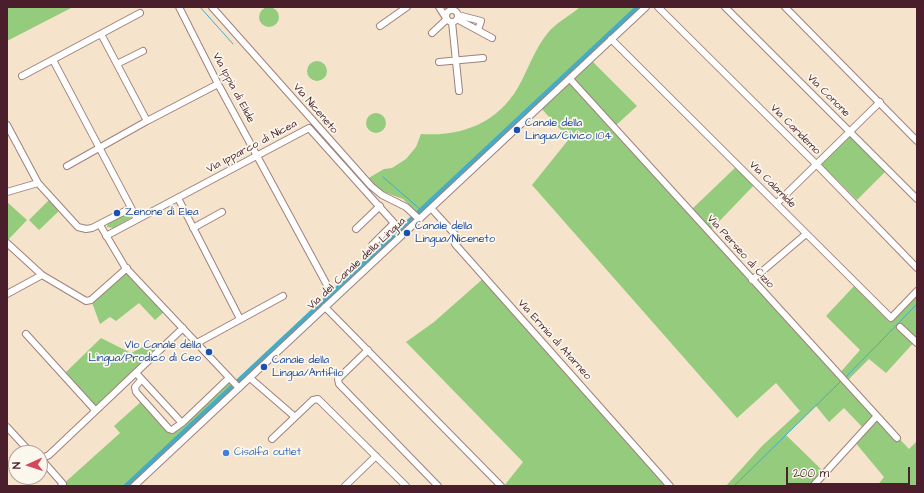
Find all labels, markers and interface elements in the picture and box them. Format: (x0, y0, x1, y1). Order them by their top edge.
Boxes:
street label: Via Ippia di Elide (209, 51, 257, 125)
street label: Via Conone (804, 72, 852, 120)
street label: Via Niceneto (290, 81, 340, 137)
street label: Via Caridemo (767, 102, 823, 158)
place label: Canale della Lingua/Civico 104 (525, 117, 612, 143)
street label: Via Ipparco di Nicea (205, 118, 299, 176)
marker: Canale della Lingua/Civico 104 (512, 125, 522, 135)
street label: Via Calamide (746, 159, 798, 211)
place label: Zenone di Elea (125, 206, 199, 220)
marker: Zenone di Elea (112, 208, 122, 218)
street label: Via Perseo di Cizio (704, 213, 776, 291)
street label: Via del Canale della Lingua (305, 215, 409, 313)
place label: Canale della Lingua/Niceneto (415, 220, 495, 246)
marker: Canale della Lingua/Niceneto (402, 228, 412, 238)
street label: Via Ermia di Atarneo (514, 297, 594, 383)
place label: Vlo Canale della Lingua/Prodico di Ceo (89, 339, 201, 365)
marker: Vlo Canale della Lingua/Prodico di Ceo (204, 347, 214, 357)
place label: Canale della Lingua/Antifilo (272, 354, 343, 380)
marker: Canale della Lingua/Antifilo (259, 362, 269, 372)
north arrow (8, 445, 48, 485)
place label: Cisalfa outlet (234, 446, 301, 460)
marker: Cisalfa outlet (221, 448, 231, 458)
scale bar (788, 459, 912, 485)
text: N (9, 462, 24, 469)
text: 200 m (793, 465, 829, 482)

